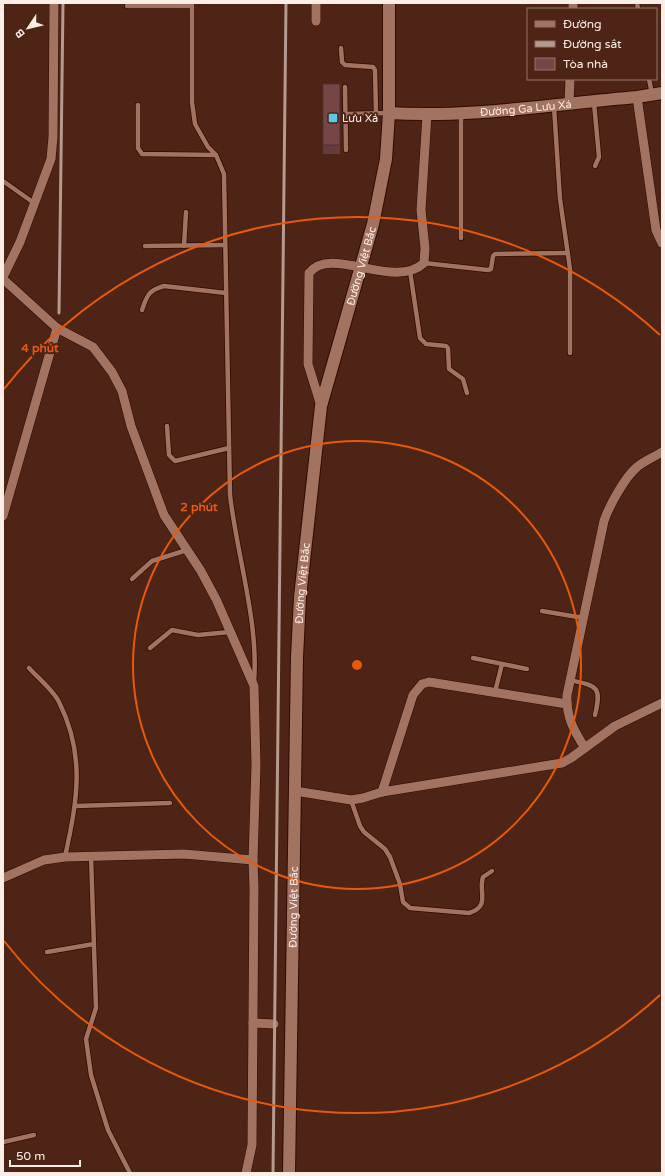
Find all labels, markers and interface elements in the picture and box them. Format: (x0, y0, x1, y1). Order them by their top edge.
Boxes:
north arrow (8, 8, 48, 48)
legend (527, 8, 657, 80)
text: Đường (563, 17, 602, 31)
text: B (12, 26, 28, 40)
text: Đường sắt (563, 37, 622, 51)
text: Tòa nhà (563, 57, 608, 71)
street label: Đường Ga Lưu Xá (480, 97, 572, 119)
marker: Lưu Xá (327, 112, 339, 124)
place label: Lưu Xá (342, 112, 378, 125)
street label: Đường Việt Bắc (344, 225, 379, 307)
text: 4 phút (21, 341, 59, 356)
text: 2 phút (180, 500, 218, 515)
street label: Đường Việt Bắc (292, 542, 312, 624)
centre of rings (350, 658, 364, 672)
street label: Đường Việt Bắc (286, 866, 300, 948)
scale bar (10, 1142, 80, 1168)
text: 50 m (16, 1149, 45, 1163)

